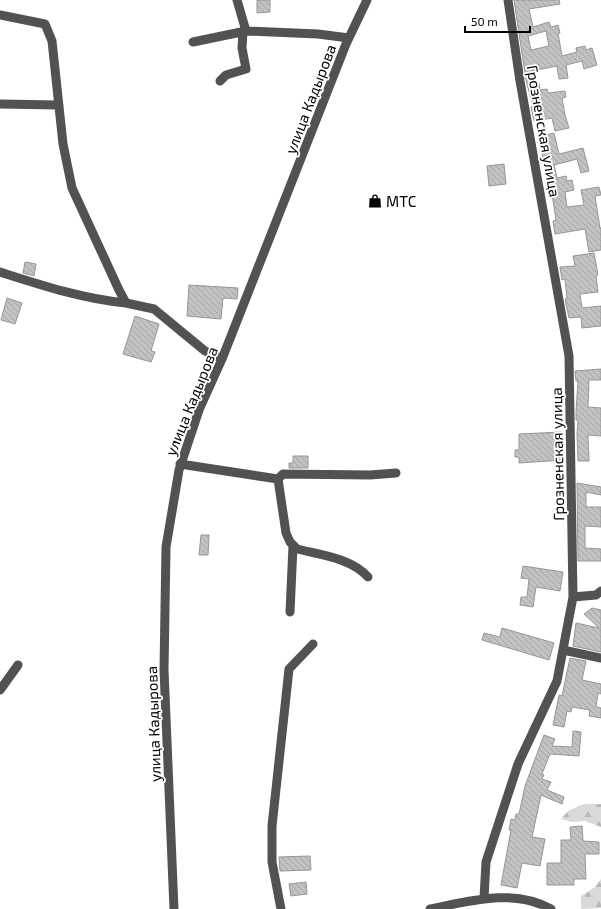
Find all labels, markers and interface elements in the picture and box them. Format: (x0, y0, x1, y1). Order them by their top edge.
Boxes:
scale bar (465, 8, 530, 34)
text: 50 m (471, 14, 498, 28)
street label: улица Кадырова (281, 42, 340, 157)
street label: Грозненская улица (523, 64, 564, 199)
place label: МТС (386, 192, 417, 210)
shop icon: МТС (367, 193, 383, 209)
street label: улица Кадырова (161, 344, 222, 459)
street label: Грозненская улица (547, 387, 568, 521)
street label: улица Кадырова (142, 666, 165, 782)

